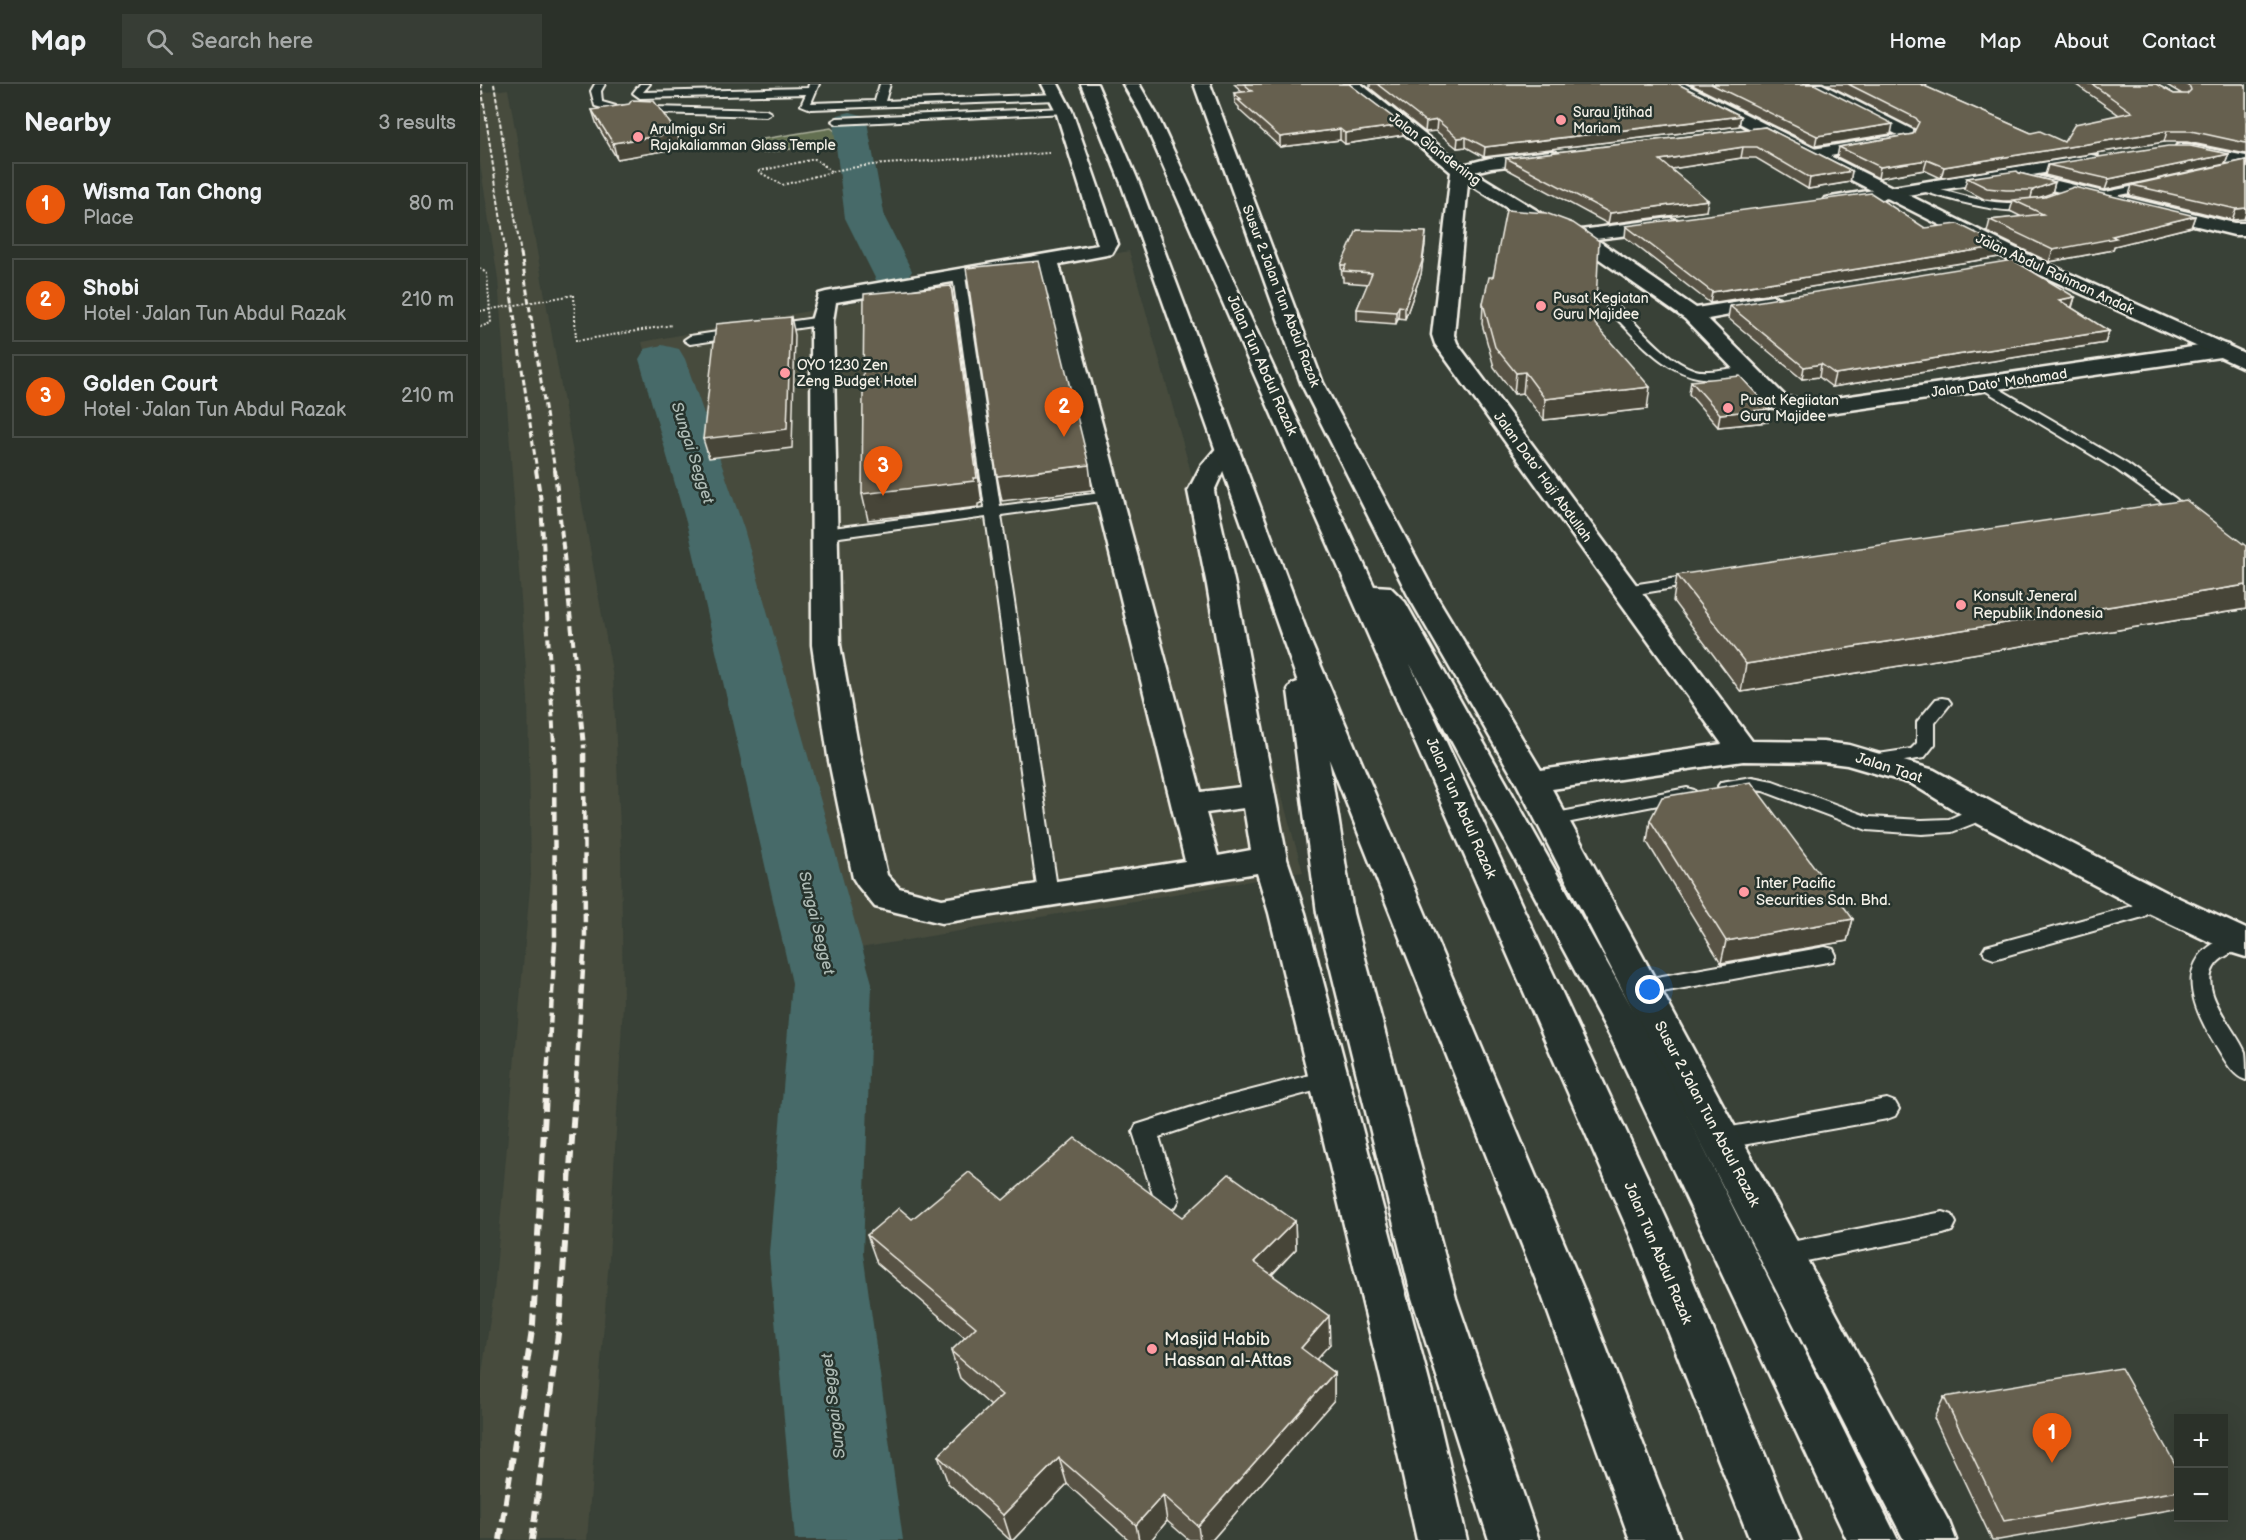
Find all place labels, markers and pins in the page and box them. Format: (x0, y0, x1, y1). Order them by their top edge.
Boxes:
place label: Surau Ijtihad Mariam (1573, 104, 1652, 137)
marker: Surau Ijtihad Mariam (1554, 113, 1568, 127)
place label: Arulmigu Sri Rajakaliamman Glass Temple (650, 121, 836, 154)
marker: Arulmigu Sri Rajakaliamman Glass Temple (631, 130, 645, 144)
place label: Pusat Kegiatan Guru Majidee (1553, 290, 1649, 323)
marker: Pusat Kegiatan Guru Majidee (1534, 299, 1548, 313)
place label: OYO 1230 Zen Zeng Budget Hotel (796, 357, 917, 390)
marker: OYO 1230 Zen Zeng Budget Hotel (778, 366, 792, 380)
pin: 2 (1044, 388, 1084, 437)
place label: Pusat Kegiiatan Guru Majidee (1740, 392, 1839, 425)
marker: Pusat Kegiiatan Guru Majidee (1721, 401, 1735, 415)
pin: 3 (864, 446, 902, 496)
place label: Konsult Jeneral Republik Indonesia (1973, 587, 2103, 623)
marker: Konsult Jeneral Republik Indonesia (1954, 598, 1968, 612)
place label: Inter Pacific Securities Sdn. Bhd. (1756, 874, 1891, 910)
marker: Inter Pacific Securities Sdn. Bhd. (1737, 885, 1751, 899)
place label: Masjid Habib Hassan al-Attas (1164, 1329, 1292, 1371)
marker: Masjid Habib Hassan al-Attas (1145, 1342, 1159, 1356)
pin: 1 (2032, 1414, 2072, 1463)

